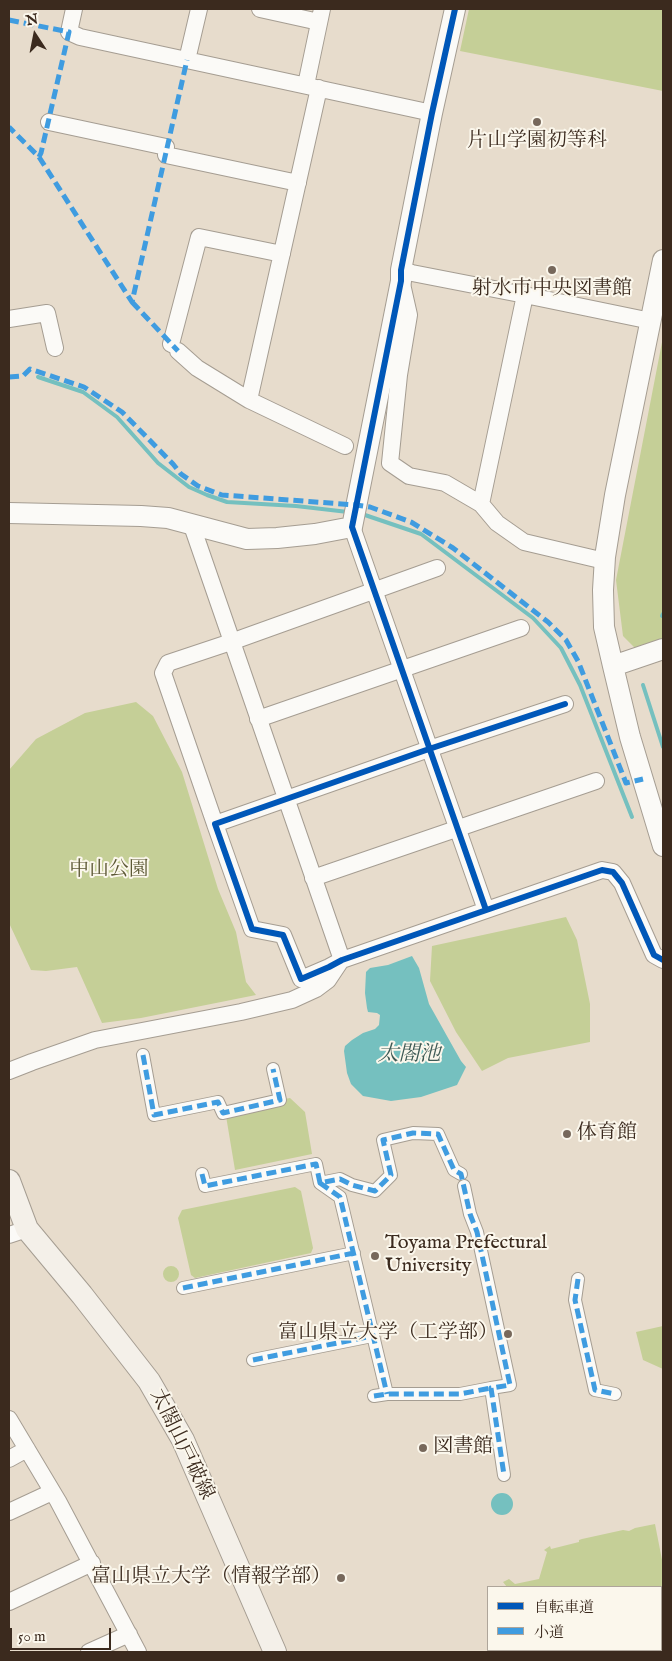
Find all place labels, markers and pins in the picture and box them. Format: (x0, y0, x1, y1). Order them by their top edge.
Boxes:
marker: 片山学園初等科 (531, 116, 543, 128)
place label: 片山学園初等科 (467, 130, 607, 154)
marker: 射水市中央図書館 (546, 264, 558, 276)
place label: 射水市中央図書館 (472, 278, 632, 302)
place label: 体育館 (577, 1122, 637, 1146)
marker: 体育館 (561, 1128, 573, 1140)
place label: Toyama Prefectural University (385, 1232, 547, 1279)
marker: Toyama Prefectural University (369, 1250, 381, 1262)
place label: 富山県立大学（工学部） (278, 1322, 498, 1346)
marker: 富山県立大学（工学部） (502, 1328, 514, 1340)
place label: 図書館 (433, 1436, 493, 1460)
marker: 図書館 (417, 1442, 429, 1454)
place label: 富山県立大学（情報学部） (91, 1566, 331, 1590)
marker: 富山県立大学（情報学部） (335, 1572, 347, 1584)

